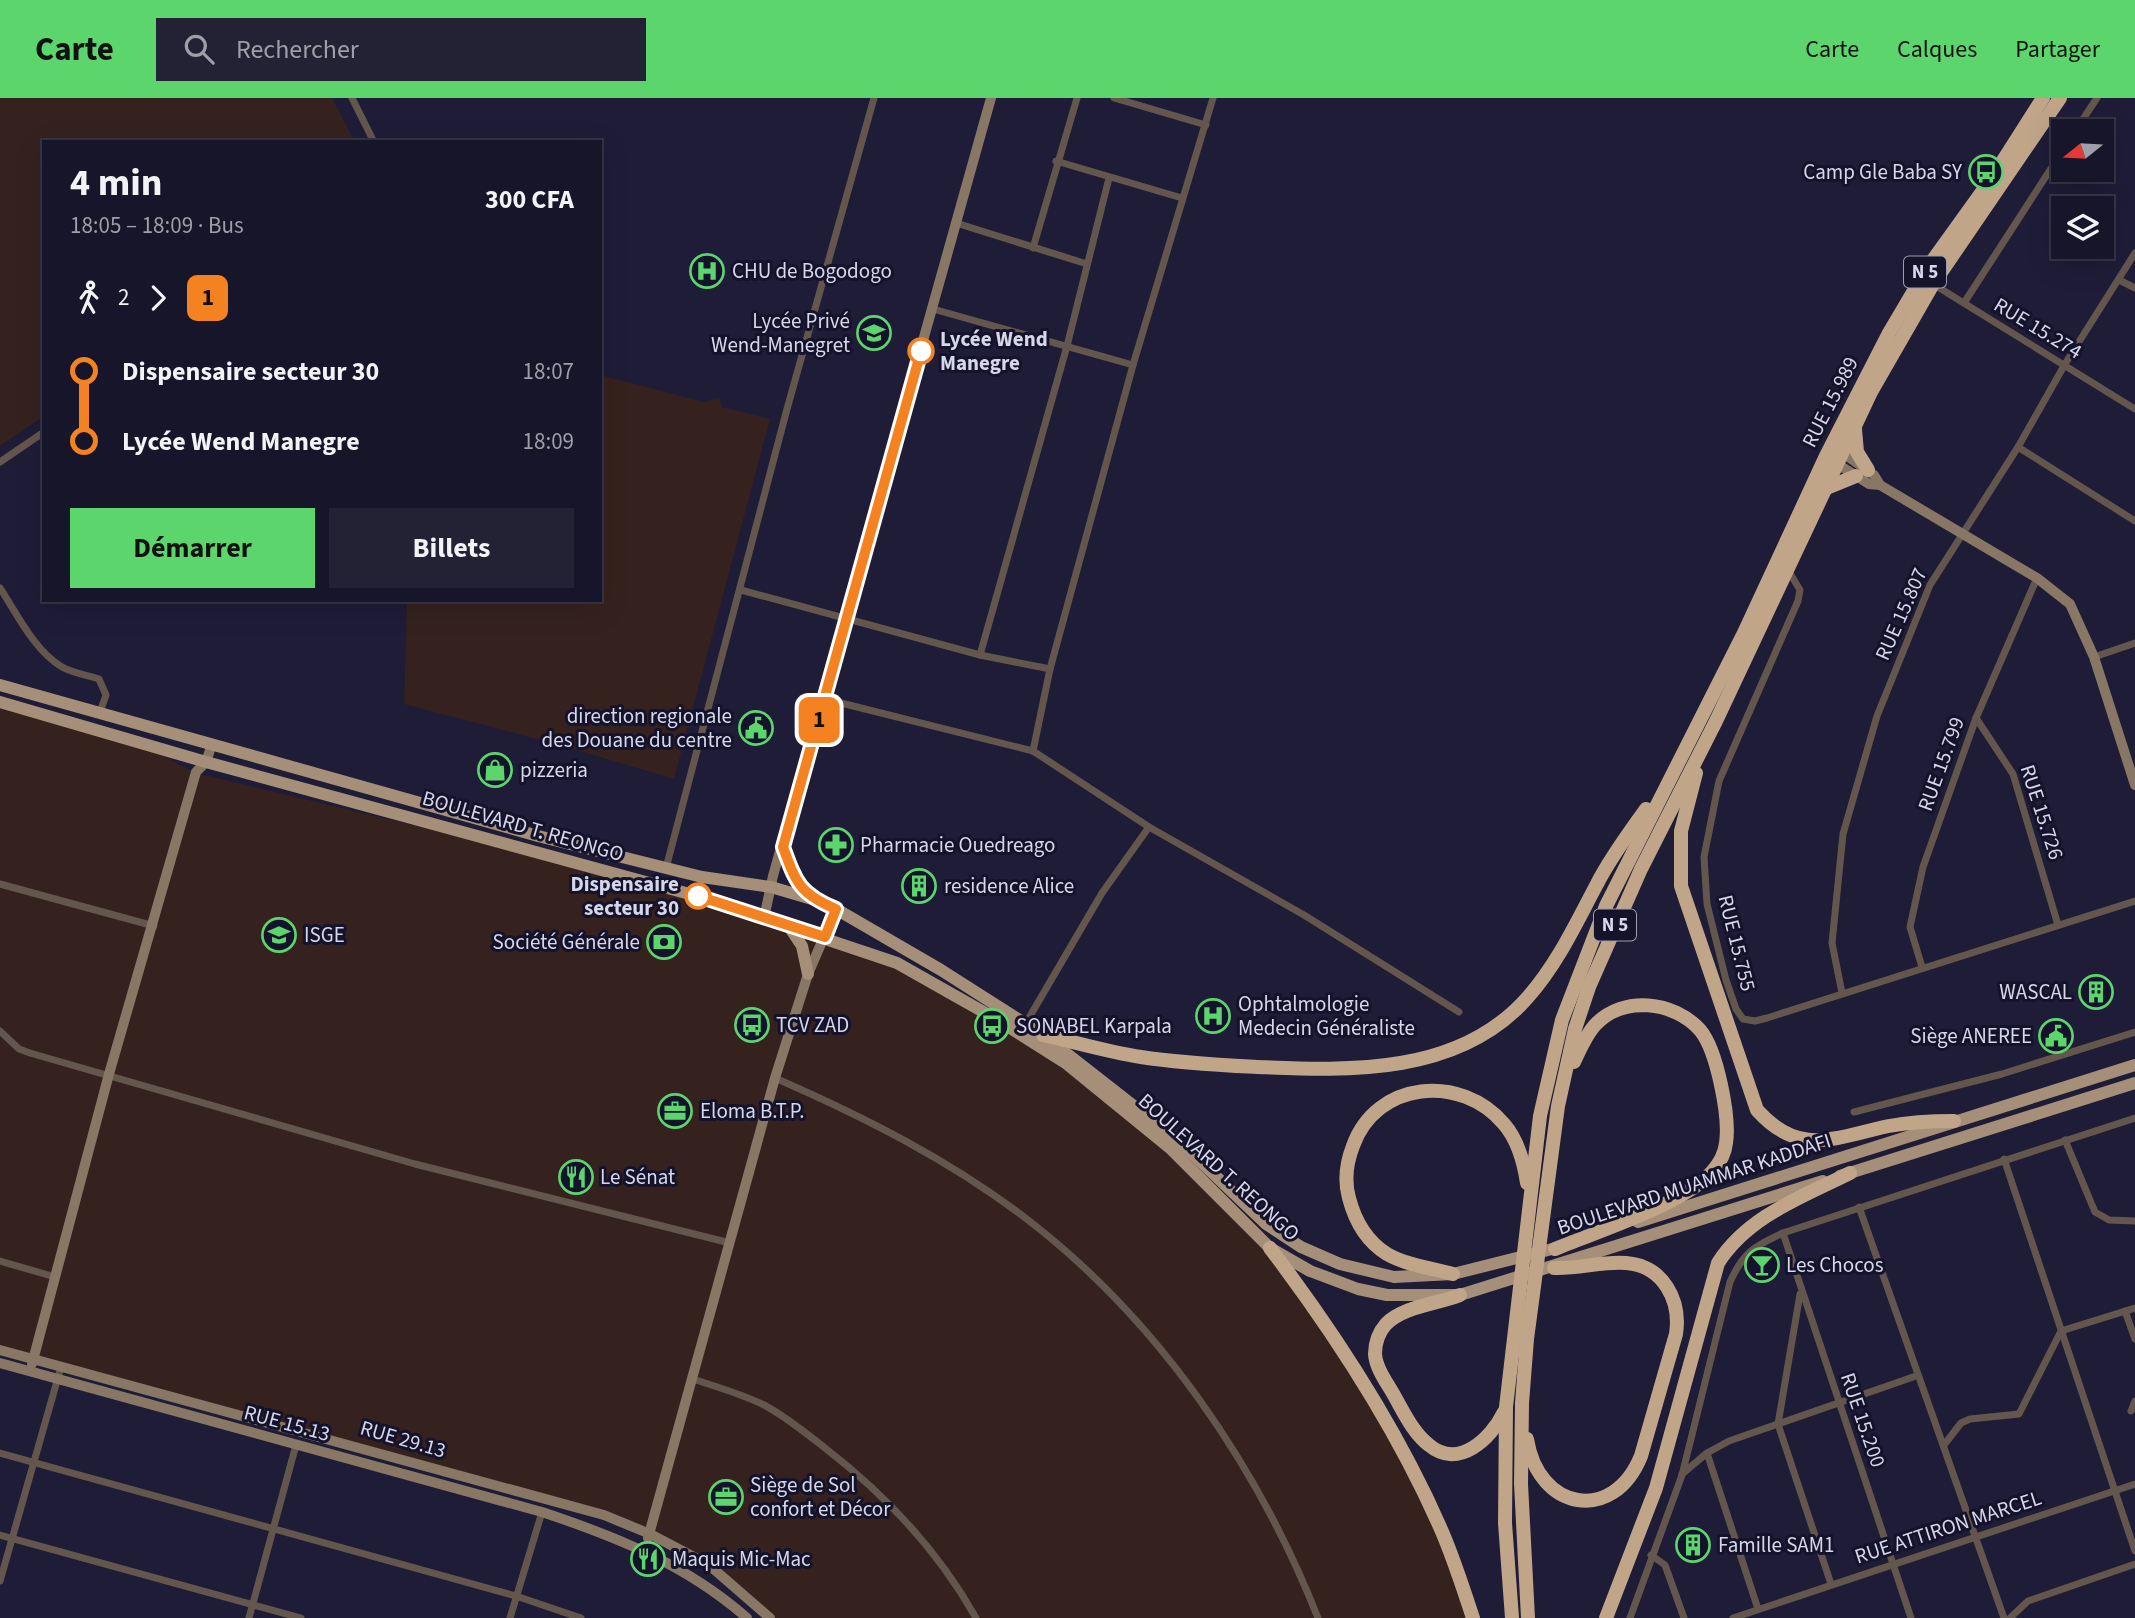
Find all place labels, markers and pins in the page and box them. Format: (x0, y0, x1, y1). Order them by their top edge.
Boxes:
bus stop icon: Camp Gle Baba SY (1967, 153, 2005, 191)
place label: Camp Gle Baba SY (1803, 157, 1963, 187)
hospital icon: CHU de Bogodogo (688, 252, 726, 290)
place label: CHU de Bogodogo (732, 256, 892, 286)
place label: Lycée Privé Wend-Manegret (711, 306, 850, 360)
school or university icon: Lycée Privé Wend-Manegret (855, 314, 893, 352)
place label: Lycée Wend Manegre (940, 324, 1048, 378)
marker: Lycée Wend Manegre (908, 338, 934, 364)
place label: direction regionale des Douane du centre (542, 701, 732, 755)
public building icon: direction regionale des Douane du centre (737, 709, 775, 747)
shop icon: pizzeria (476, 751, 514, 789)
place label: pizzeria (520, 755, 588, 785)
pharmacy icon: Pharmacie Ouedreago (817, 826, 855, 864)
place label: Pharmacie Ouedreago (860, 830, 1055, 860)
building icon: residence Alice (900, 867, 938, 905)
place label: Dispensaire secteur 30 (570, 869, 679, 923)
place label: residence Alice (944, 871, 1074, 901)
marker: Dispensaire secteur 30 (685, 883, 711, 909)
school or university icon: ISGE (260, 916, 298, 954)
place label: ISGE (304, 920, 345, 950)
bank icon: Société Générale (645, 923, 683, 961)
place label: Société Générale (493, 927, 640, 957)
building icon: WASCAL (2077, 973, 2115, 1011)
place label: WASCAL (1999, 977, 2072, 1007)
place label: Ophtalmologie Medecin Généraliste (1238, 989, 1415, 1043)
hospital icon: Ophtalmologie Medecin Généraliste (1194, 997, 1232, 1035)
bus stop icon: TCV ZAD (733, 1006, 771, 1044)
bus stop icon: SONABEL Karpala (973, 1007, 1011, 1045)
place label: TCV ZAD (776, 1010, 849, 1040)
place label: SONABEL Karpala (1016, 1011, 1172, 1041)
public building icon: Siège ANEREE (2037, 1017, 2075, 1055)
place label: Siège ANEREE (1910, 1021, 2032, 1051)
office icon: Eloma B.T.P. (656, 1092, 694, 1130)
place label: Eloma B.T.P. (700, 1096, 805, 1126)
restaurant icon: Le Sénat (557, 1158, 595, 1196)
place label: Le Sénat (600, 1162, 675, 1192)
bar icon: Les Chocos (1743, 1246, 1781, 1284)
place label: Les Chocos (1786, 1250, 1884, 1280)
place label: Siège de Sol confort et Décor (750, 1470, 891, 1524)
office icon: Siège de Sol confort et Décor (707, 1478, 745, 1516)
building icon: Famille SAM1 (1674, 1526, 1712, 1564)
place label: Famille SAM1 (1718, 1530, 1834, 1560)
restaurant icon: Maquis Mic-Mac (629, 1540, 667, 1578)
place label: Maquis Mic-Mac (672, 1544, 811, 1574)

